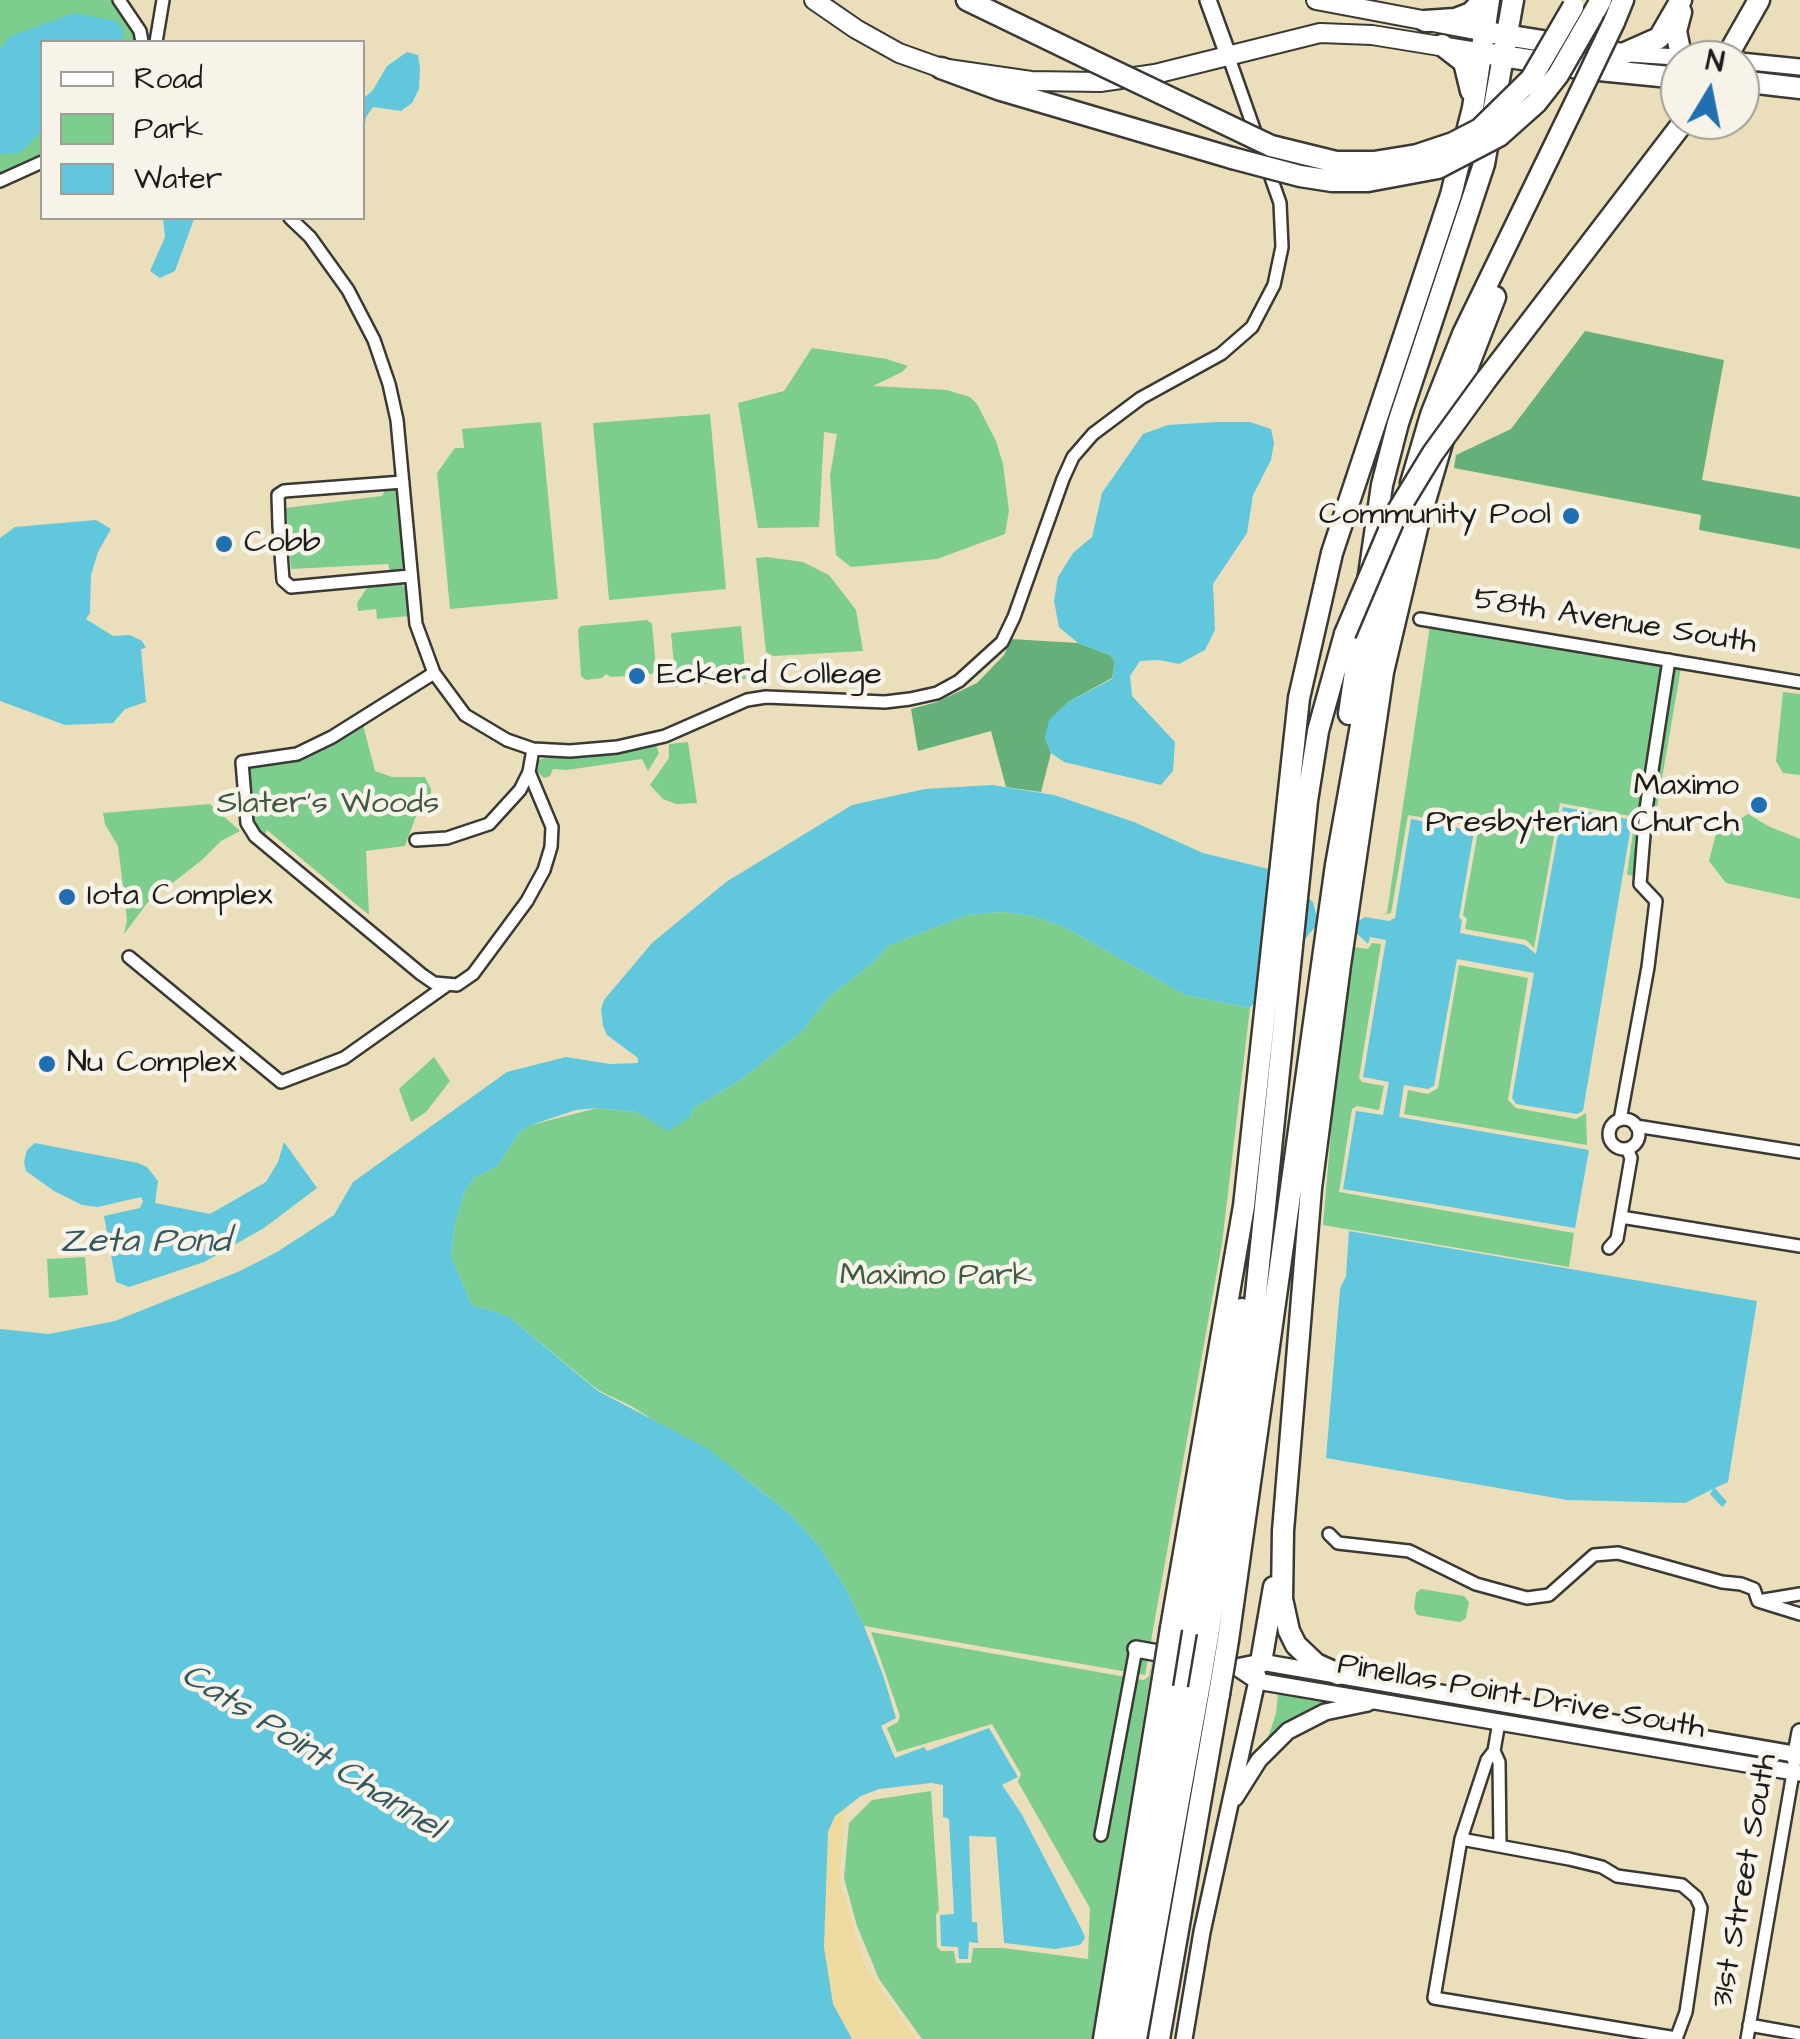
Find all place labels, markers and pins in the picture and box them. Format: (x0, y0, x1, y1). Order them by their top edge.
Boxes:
place label: Community Pool (1319, 497, 1551, 535)
marker: Community Pool (1560, 505, 1582, 527)
place label: Cobb (244, 525, 321, 563)
marker: Cobb (213, 533, 235, 555)
place label: Eckerd College (657, 657, 882, 695)
marker: Eckerd College (626, 665, 648, 687)
place label: Maximo Presbyterian Church (1426, 768, 1739, 843)
marker: Maximo Presbyterian Church (1748, 794, 1770, 816)
place label: Iota Complex (87, 878, 273, 916)
marker: Iota Complex (56, 886, 78, 908)
place label: Nu Complex (67, 1045, 237, 1083)
marker: Nu Complex (36, 1053, 58, 1075)

